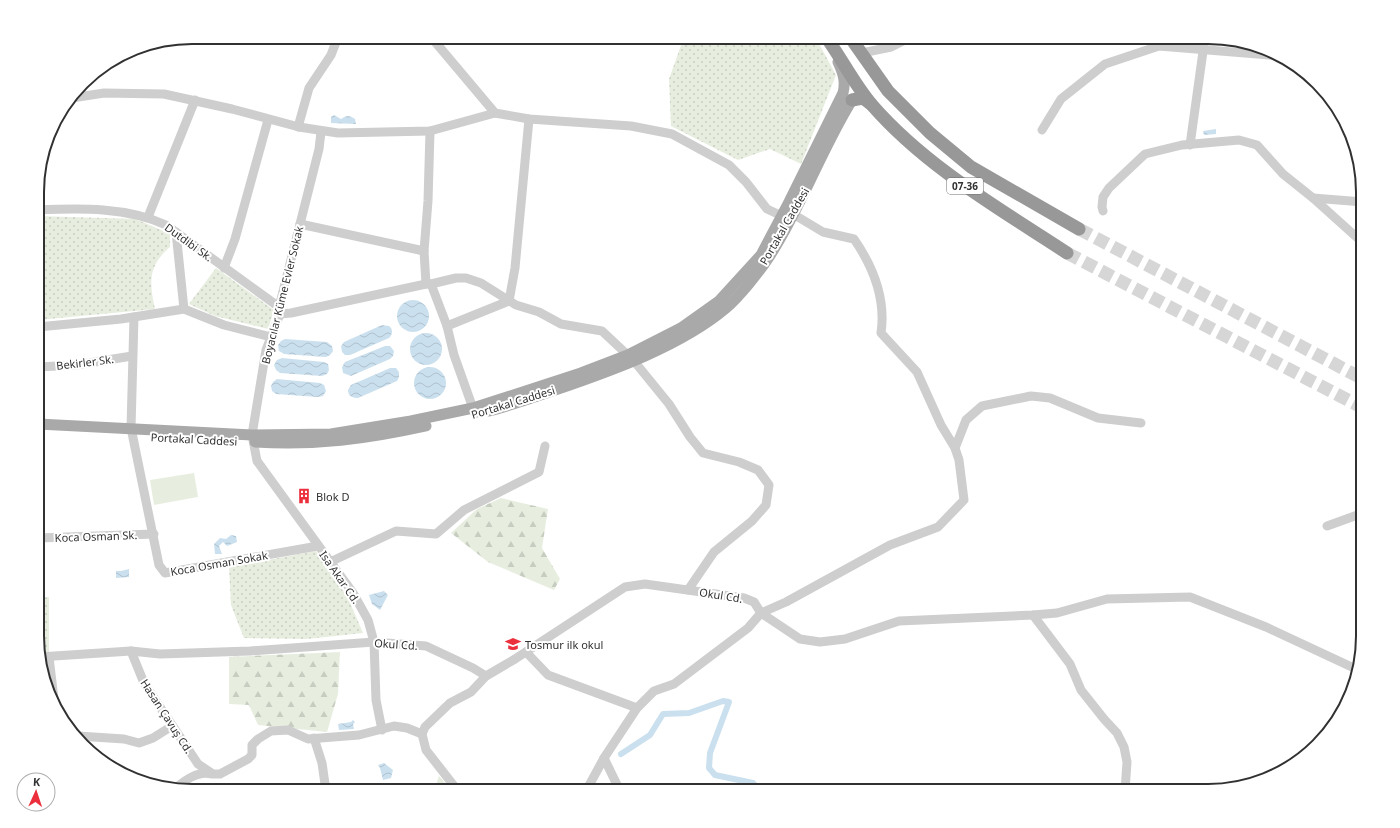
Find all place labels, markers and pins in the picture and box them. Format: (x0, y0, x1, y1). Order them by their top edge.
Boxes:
building icon: Blok D (295, 487, 313, 505)
place label: Blok D (316, 489, 349, 504)
school or university icon: Tosmur ilk okul (504, 635, 522, 653)
place label: Tosmur ilk okul (525, 637, 603, 652)

